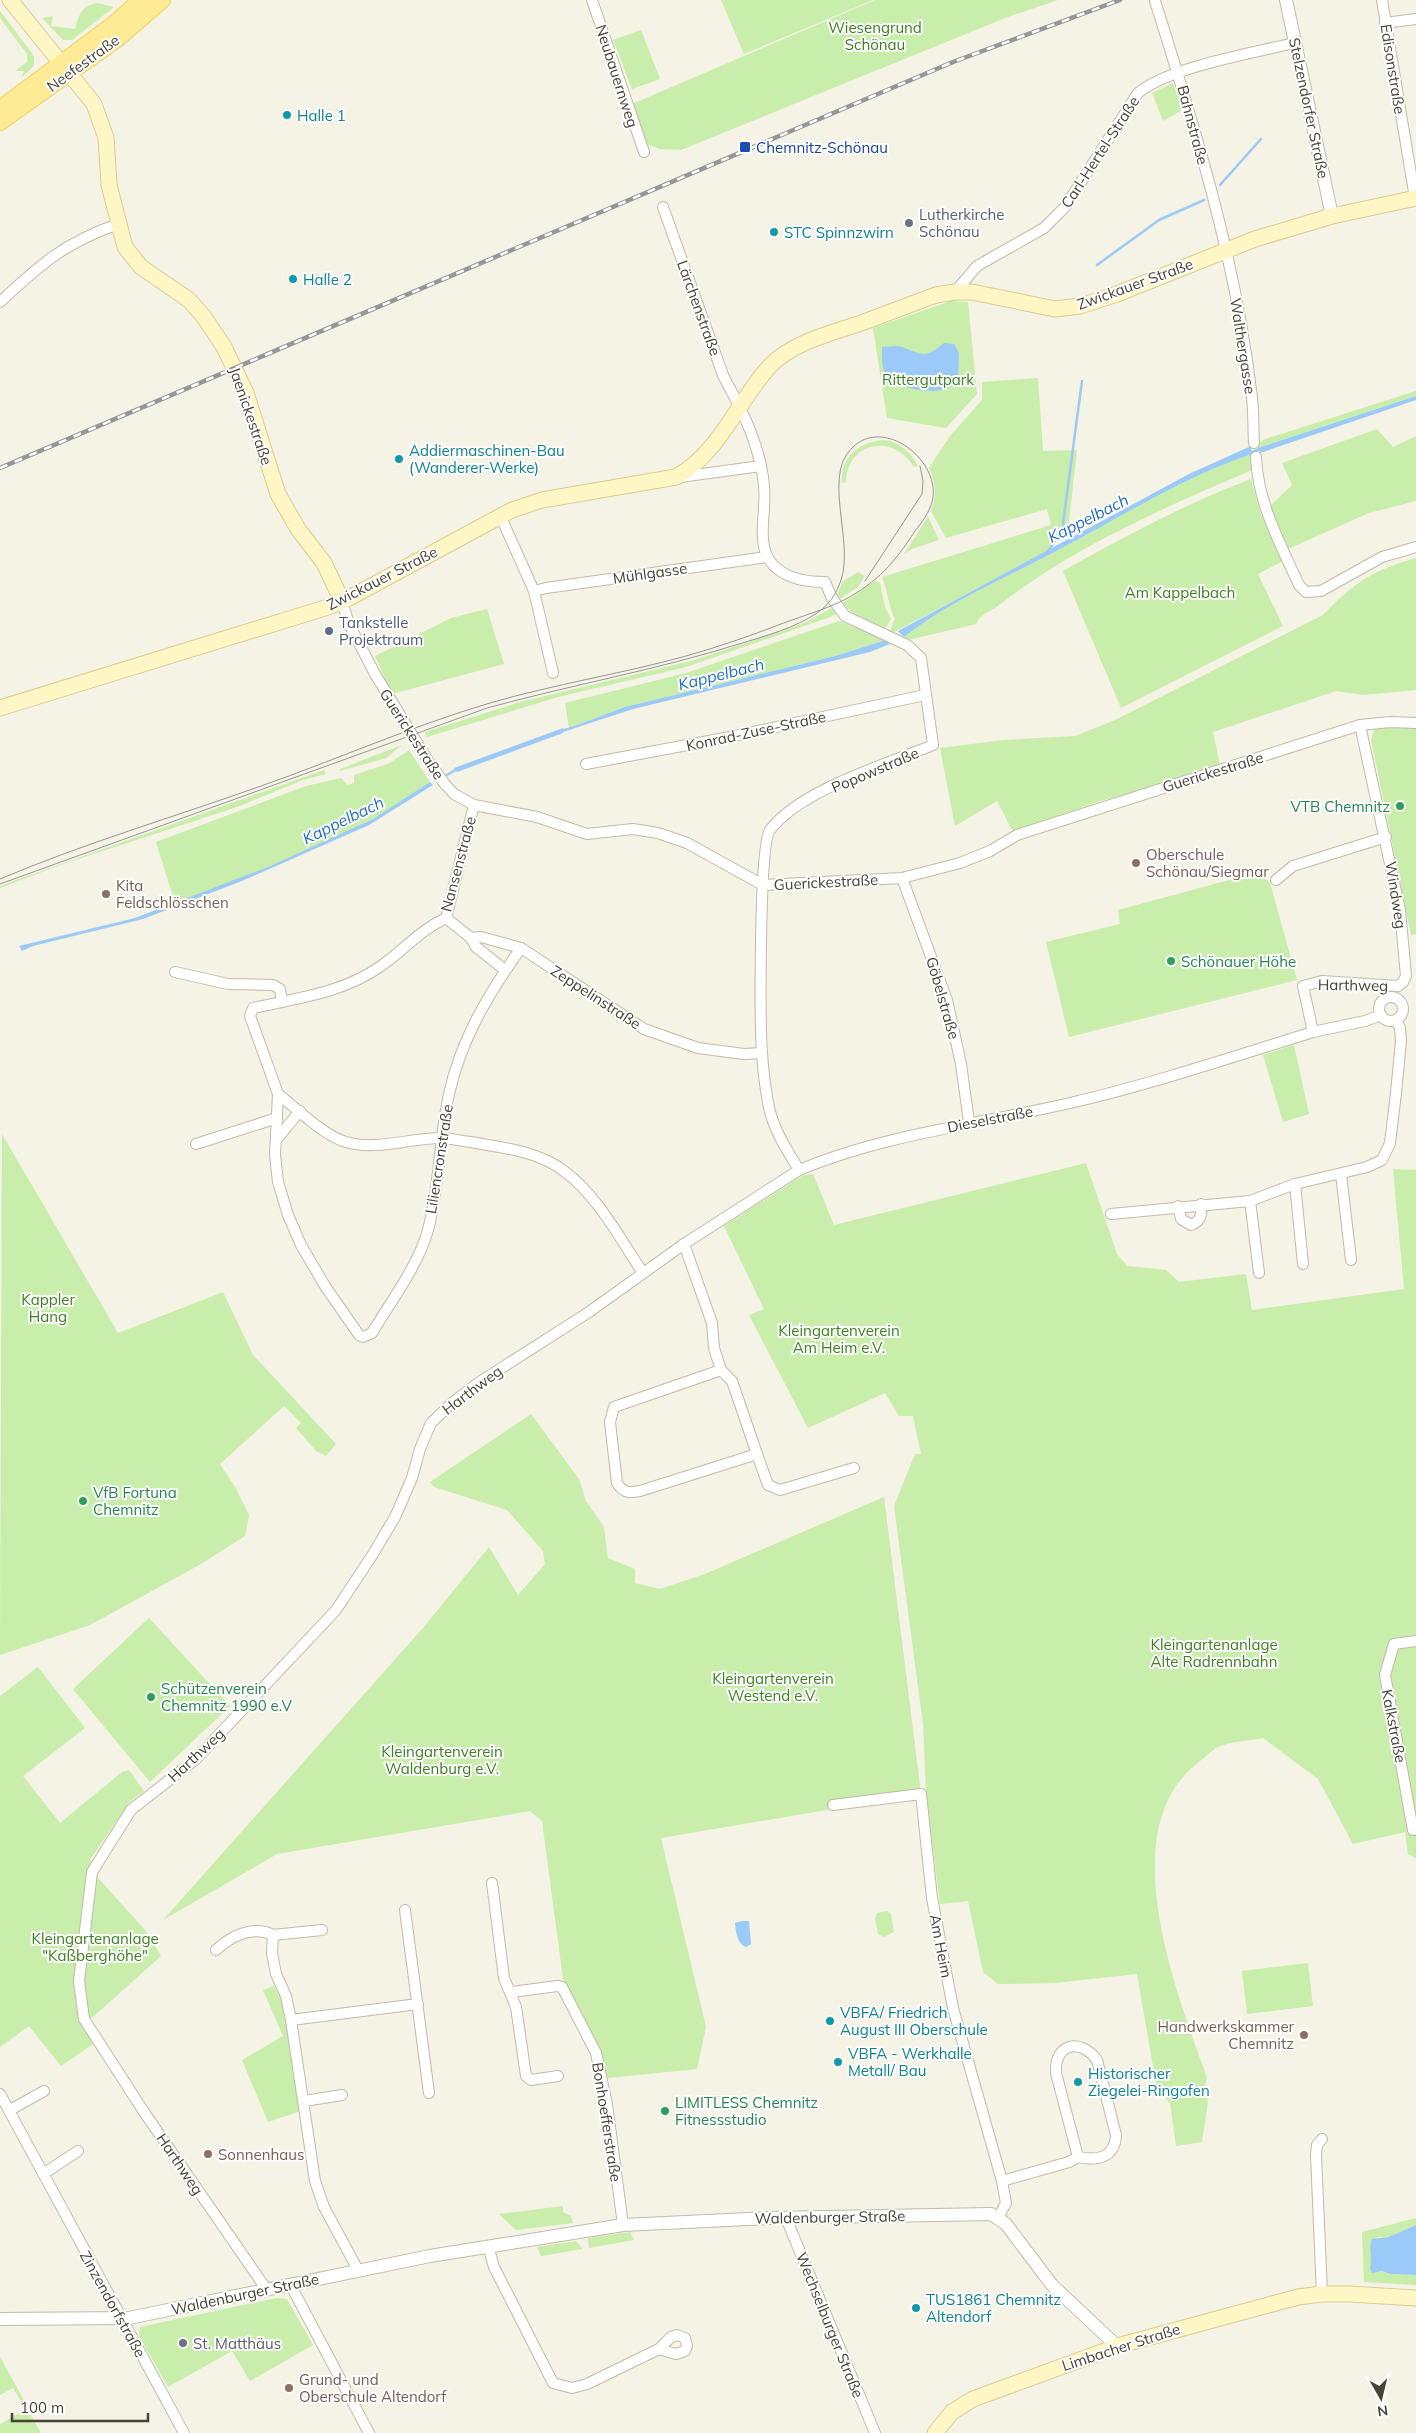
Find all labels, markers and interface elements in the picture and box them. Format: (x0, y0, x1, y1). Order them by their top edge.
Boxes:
park label: Wiesengrund Schönau (828, 18, 922, 54)
street label: Neubauernweg (591, 22, 643, 130)
street label: Edisonstraße (1377, 23, 1409, 115)
street label: Neefestraße (43, 30, 123, 96)
street label: Stelzendorfer Straße (1285, 36, 1333, 180)
street label: Bahnstraße (1173, 83, 1213, 167)
street label: Carl-Hertel-Straße (1057, 92, 1143, 212)
place label: Halle 1 (297, 106, 346, 125)
marker: Halle 1 (281, 109, 293, 121)
place label: Chemnitz-Schönau (756, 138, 888, 157)
marker: Chemnitz-Schönau (738, 140, 752, 154)
place label: Lutherkirche Schönau (919, 205, 1004, 241)
marker: Lutherkirche Schönau (903, 217, 915, 229)
place label: STC Spinnzwirn (784, 223, 894, 242)
marker: STC Spinnzwirn (768, 226, 780, 238)
street label: Zwickauer Straße (1074, 254, 1196, 314)
street label: Lärchenstraße (673, 258, 725, 358)
place label: Halle 2 (303, 270, 352, 289)
marker: Halle 2 (287, 273, 299, 285)
street label: Walthergasse (1226, 297, 1260, 395)
street label: Jaenickestraße (225, 365, 277, 467)
park label: Rittergutpark (882, 370, 974, 389)
place label: Addiermaschinen-Bau (Wanderer-Werke) (409, 441, 565, 477)
marker: Addiermaschinen-Bau (Wanderer-Werke) (393, 453, 405, 465)
water label: Kappelbach (1044, 489, 1132, 547)
street label: Zwickauer Straße (323, 542, 441, 614)
street label: Mühlgasse (612, 558, 688, 588)
park label: Am Kappelbach (1125, 583, 1235, 602)
place label: Tankstelle Projektraum (339, 613, 423, 649)
marker: Tankstelle Projektraum (323, 625, 335, 637)
water label: Kappelbach (676, 654, 766, 694)
street label: Guerickestraße (376, 685, 448, 783)
street label: Konrad-Zuse-Straße (684, 707, 828, 755)
street label: Popowstraße (828, 743, 922, 797)
street label: Guerickestraße (1160, 748, 1266, 796)
water label: Kappelbach (299, 792, 387, 848)
place label: VTB Chemnitz (1290, 797, 1390, 816)
marker: VTB Chemnitz (1394, 800, 1406, 812)
street label: Nansenstraße (436, 814, 480, 914)
place label: Oberschule Schönau/Siegmar (1146, 845, 1269, 881)
marker: Oberschule Schönau/Siegmar (1130, 857, 1142, 869)
street label: Windweg (1381, 860, 1411, 930)
street label: Guerickestraße (773, 870, 879, 894)
place label: Kita Feldschlösschen (116, 876, 229, 912)
marker: Kita Feldschlösschen (100, 888, 112, 900)
place label: Schönauer Höhe (1181, 952, 1296, 971)
street label: Göbelstraße (922, 955, 964, 1041)
marker: Schönauer Höhe (1165, 955, 1177, 967)
street label: Zeppelinstraße (547, 961, 645, 1033)
street label: Harthweg (1318, 975, 1388, 995)
street label: Dieselstraße (946, 1101, 1034, 1137)
street label: Liliencronstraße (421, 1103, 457, 1215)
park label: Kappler Hang (21, 1290, 75, 1326)
park label: Kleingartenverein Am Heim e.V. (778, 1321, 900, 1357)
street label: Harthweg (438, 1361, 506, 1419)
place label: VfB Fortuna Chemnitz (93, 1483, 177, 1519)
marker: VfB Fortuna Chemnitz (77, 1495, 89, 1507)
park label: Kleingartenanlage Alte Radrennbahn (1150, 1635, 1278, 1671)
park label: Kleingartenverein Westend e.V. (712, 1669, 834, 1705)
place label: Schützenverein Chemnitz 1990 e.V (161, 1679, 292, 1715)
street label: Kalkstraße (1378, 1688, 1410, 1764)
marker: Schützenverein Chemnitz 1990 e.V (145, 1691, 157, 1703)
street label: Harthweg (164, 1724, 228, 1786)
park label: Kleingartenverein Waldenburg e.V. (381, 1742, 503, 1778)
street label: Am Heim (926, 1913, 956, 1979)
park label: Kleingartenanlage "Kaßberghöhe" (31, 1929, 159, 1965)
place label: VBFA/ Friedrich August III Oberschule (840, 2003, 988, 2039)
marker: VBFA/ Friedrich August III Oberschule (824, 2015, 836, 2027)
place label: Handwerkskammer Chemnitz (1158, 2017, 1295, 2053)
marker: Handwerkskammer Chemnitz (1298, 2029, 1310, 2041)
place label: VBFA - Werkhalle Metall/ Bau (848, 2044, 972, 2080)
marker: VBFA - Werkhalle Metall/ Bau (832, 2056, 844, 2068)
street label: Bonhoefferstraße (588, 2061, 626, 2183)
place label: Historischer Ziegelei-Ringofen (1088, 2064, 1210, 2100)
marker: Historischer Ziegelei-Ringofen (1072, 2076, 1084, 2088)
place label: LIMITLESS Chemnitz Fitnessstudio (675, 2093, 818, 2129)
marker: LIMITLESS Chemnitz Fitnessstudio (659, 2105, 671, 2117)
street label: Harthweg (152, 2129, 208, 2199)
place label: Sonnenhaus (218, 2145, 304, 2164)
marker: Sonnenhaus (202, 2148, 214, 2160)
street label: Waldenburger Straße (755, 2206, 905, 2228)
street label: Zinzendorfstraße (76, 2247, 150, 2361)
street label: Wechselburger Straße (792, 2249, 868, 2401)
street label: Waldenburger Straße (169, 2269, 321, 2319)
place label: TUS1861 Chemnitz Altendorf (926, 2290, 1061, 2326)
marker: TUS1861 Chemnitz Altendorf (910, 2302, 922, 2314)
street label: Limbacher Straße (1059, 2319, 1183, 2375)
place label: St. Matthäus (193, 2334, 281, 2353)
marker: St. Matthäus (177, 2337, 189, 2349)
place label: Grund- und Oberschule Altendorf (299, 2370, 447, 2406)
north arrow (1356, 2373, 1406, 2423)
marker: Grund- und Oberschule Altendorf (283, 2382, 295, 2394)
scale bar (12, 2390, 149, 2422)
text: 100 m (20, 2398, 64, 2417)
text: N (1376, 2401, 1389, 2421)

